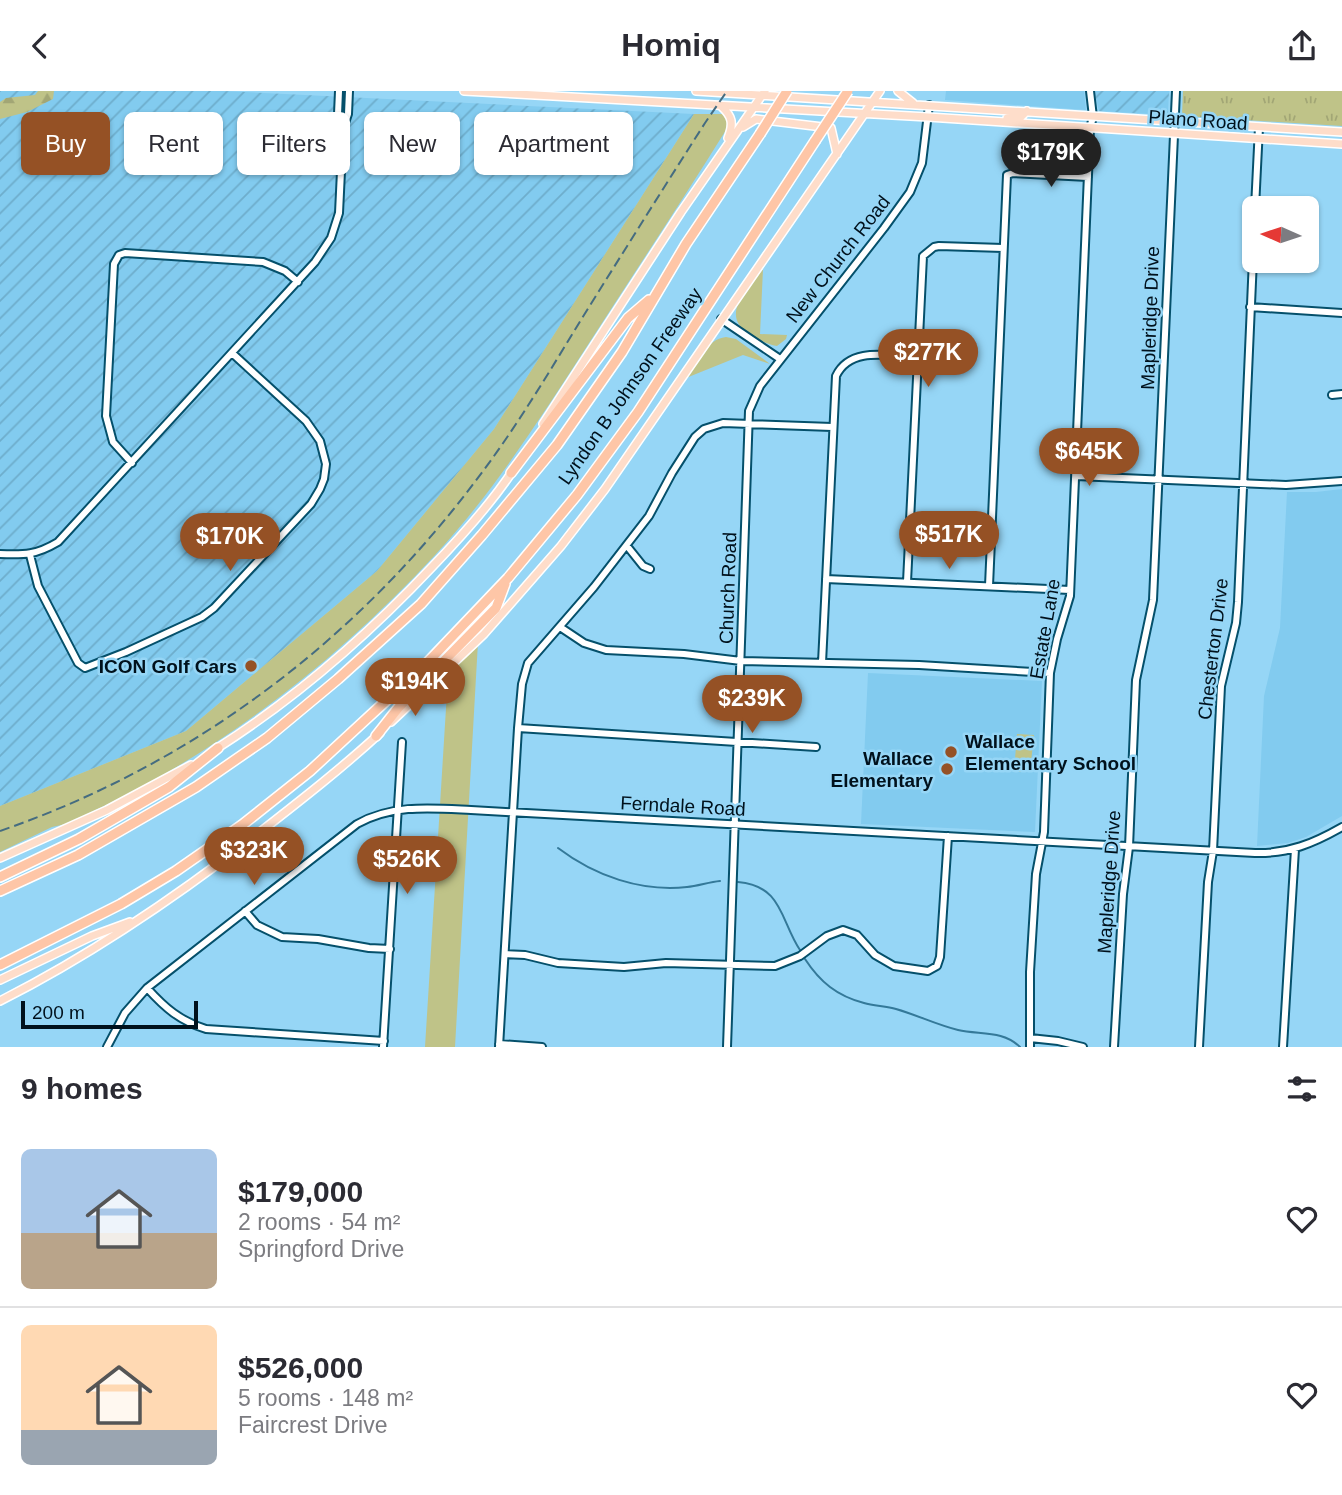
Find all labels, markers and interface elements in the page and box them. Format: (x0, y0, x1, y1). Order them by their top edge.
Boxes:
icon: back (21, 27, 59, 65)
text: Homiq (621, 27, 721, 63)
icon: share (1283, 27, 1321, 65)
street label: Plano Road (1148, 106, 1248, 134)
chip: Buy (21, 112, 110, 175)
chip: Rent (124, 112, 223, 175)
chip: Filters (237, 112, 350, 175)
chip: New (364, 112, 460, 175)
chip: Apartment (474, 112, 633, 175)
pin: $179K (1002, 129, 1100, 189)
text: $179K (1017, 139, 1085, 165)
street label: New Church Road (782, 191, 894, 327)
north arrow (1242, 196, 1320, 273)
map controls (1242, 196, 1319, 273)
street label: Mapleridge Drive (1137, 246, 1163, 390)
street label: Lyndon B Johnson Freeway (554, 283, 706, 488)
pin: $277K (879, 329, 977, 389)
text: $277K (894, 339, 962, 365)
pin: $645K (1040, 429, 1138, 488)
text: $645K (1055, 438, 1123, 464)
pin: $517K (900, 511, 998, 571)
pin: $170K (181, 513, 279, 573)
text: $517K (915, 521, 983, 547)
text: $170K (196, 523, 264, 549)
street label: Church Road (716, 532, 740, 644)
street label: Estate Lane (1026, 577, 1064, 681)
street label: Chesterton Drive (1194, 577, 1232, 721)
place label: ICON Golf Cars (99, 656, 237, 677)
marker: ICON Golf Cars (243, 658, 259, 674)
pin: $194K (366, 659, 464, 718)
text: $194K (381, 668, 449, 694)
pin: $239K (703, 675, 801, 735)
text: $239K (718, 685, 786, 711)
place label: Wallace Elementary School (965, 731, 1136, 774)
marker: Wallace Elementary School (943, 744, 959, 760)
place label: Wallace Elementary (831, 748, 933, 791)
marker: Wallace Elementary (939, 761, 955, 777)
street label: Ferndale Road (620, 792, 746, 820)
street label: Mapleridge Drive (1094, 810, 1124, 954)
pin: $323K (205, 827, 303, 887)
text: $323K (220, 837, 288, 863)
pin: $526K (358, 837, 456, 896)
text: $526K (373, 846, 441, 872)
scale bar (21, 998, 198, 1030)
text: 200 m (32, 1002, 85, 1023)
icon: filters (1283, 1070, 1321, 1108)
text: 9 homes (21, 1072, 143, 1105)
text: $179,000 (238, 1175, 363, 1208)
icon: home (77, 1177, 161, 1261)
icon: heart (1283, 1200, 1321, 1238)
text: 2 rooms · 54 m² (238, 1209, 400, 1235)
text: Springford Drive (238, 1236, 404, 1262)
text: $526,000 (238, 1351, 363, 1384)
icon: home (77, 1353, 161, 1437)
icon: heart (1283, 1376, 1321, 1414)
text: 5 rooms · 148 m² (238, 1385, 413, 1411)
text: Faircrest Drive (238, 1412, 388, 1438)

